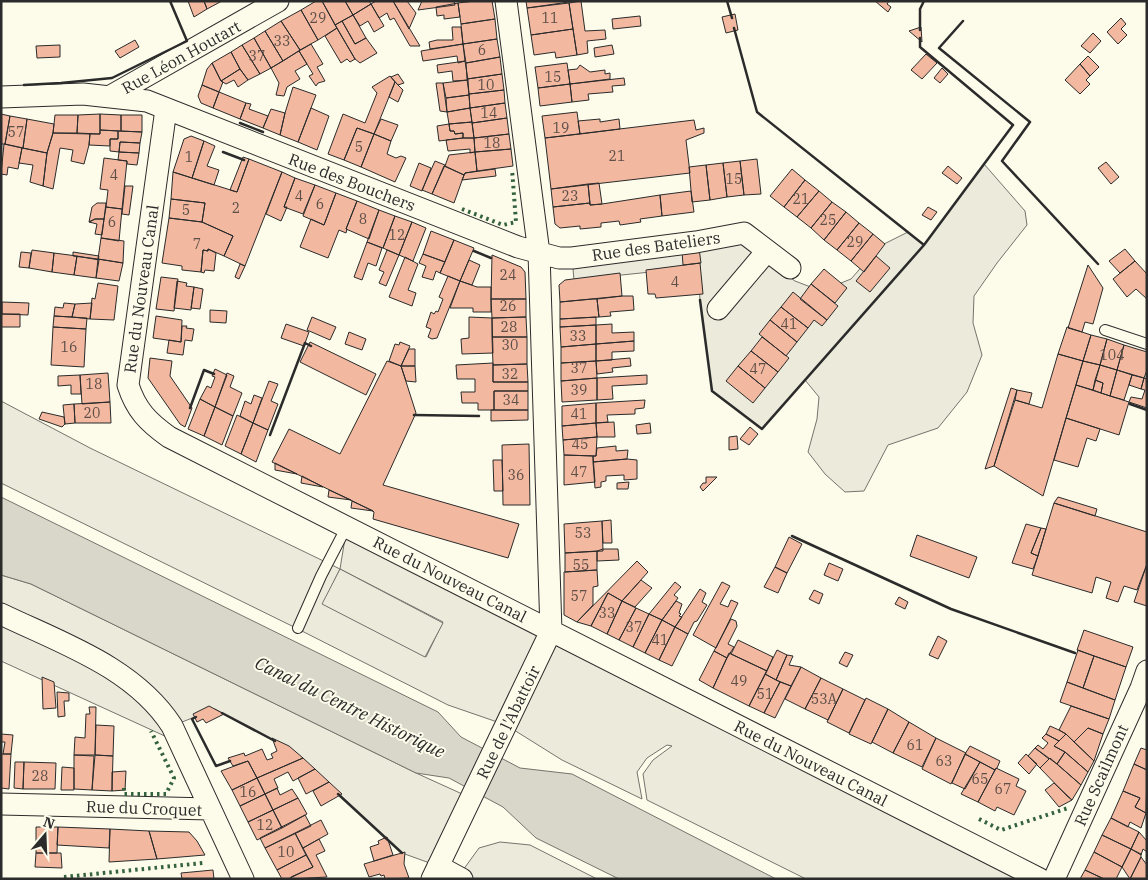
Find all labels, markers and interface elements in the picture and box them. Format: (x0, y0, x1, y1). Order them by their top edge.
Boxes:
house number: 29 (310, 9, 326, 27)
house number: 11 (542, 9, 558, 27)
street label: Rue Léon Houtart (118, 16, 244, 98)
house number: 33 (274, 32, 290, 50)
house number: 6 (478, 41, 486, 59)
house number: 37 (249, 47, 265, 65)
house number: 15 (545, 68, 561, 86)
house number: 10 (478, 76, 494, 94)
house number: 14 (481, 104, 497, 122)
house number: 19 (553, 119, 569, 137)
house number: 57 (8, 123, 24, 141)
house number: 18 (484, 134, 500, 152)
house number: 5 (355, 138, 363, 156)
house number: 21 (609, 147, 625, 165)
house number: 1 (185, 148, 193, 166)
street label: Rue des Bouchers (286, 149, 418, 215)
house number: 4 (110, 166, 118, 184)
house number: 15 (726, 170, 742, 188)
house number: 4 (295, 187, 303, 205)
house number: 23 (562, 187, 578, 205)
house number: 21 (793, 190, 809, 208)
house number: 6 (316, 195, 324, 213)
house number: 2 (232, 199, 240, 217)
house number: 5 (182, 201, 190, 219)
street label: Rue du Nouveau Canal (119, 203, 163, 374)
house number: 8 (359, 210, 367, 228)
house number: 25 (820, 211, 836, 229)
house number: 6 (108, 213, 116, 231)
house number: 12 (389, 226, 405, 244)
street label: Rue des Bateliers (590, 227, 722, 265)
house number: 29 (847, 233, 863, 251)
house number: 7 (193, 235, 201, 253)
house number: 24 (500, 266, 516, 284)
house number: 4 (671, 273, 679, 291)
house number: 26 (500, 297, 516, 315)
house number: 41 (781, 315, 797, 333)
house number: 28 (501, 318, 517, 336)
house number: 33 (570, 327, 586, 345)
house number: 30 (502, 336, 518, 354)
house number: 16 (61, 338, 77, 356)
house number: 104 (1099, 346, 1125, 364)
house number: 37 (571, 359, 587, 377)
house number: 47 (750, 360, 766, 378)
house number: 32 (502, 365, 518, 383)
house number: 18 (86, 375, 102, 393)
house number: 39 (571, 381, 587, 399)
house number: 34 (503, 391, 519, 409)
house number: 20 (84, 404, 100, 422)
house number: 41 (571, 405, 587, 423)
house number: 45 (572, 435, 588, 453)
house number: 47 (571, 463, 587, 481)
house number: 36 (508, 466, 524, 484)
house number: 53 (575, 524, 591, 542)
street label: Rue du Nouveau Canal (370, 532, 530, 627)
house number: 55 (573, 556, 589, 574)
house number: 57 (571, 587, 587, 605)
house number: 33 (599, 604, 615, 622)
house number: 37 (626, 618, 642, 636)
house number: 41 (652, 631, 668, 649)
water label: Canal du Centre Historique (251, 651, 449, 763)
street label: Rue de l'Abattoir (472, 662, 544, 782)
house number: 49 (731, 672, 747, 690)
house number: 51 (757, 685, 773, 703)
house number: 53A (811, 690, 838, 708)
street label: Rue du Nouveau Canal (731, 716, 891, 811)
street label: Rue Scailmont (1070, 721, 1132, 829)
house number: 61 (907, 736, 923, 754)
house number: 63 (936, 752, 952, 770)
house number: 28 (32, 767, 48, 785)
house number: 65 (972, 770, 988, 788)
house number: 67 (995, 780, 1011, 798)
house number: 16 (240, 783, 256, 801)
street label: Rue du Croquet (86, 796, 203, 820)
north arrow (20, 810, 70, 860)
text: N (41, 812, 57, 833)
house number: 12 (257, 816, 273, 834)
house number: 10 (278, 843, 294, 861)

